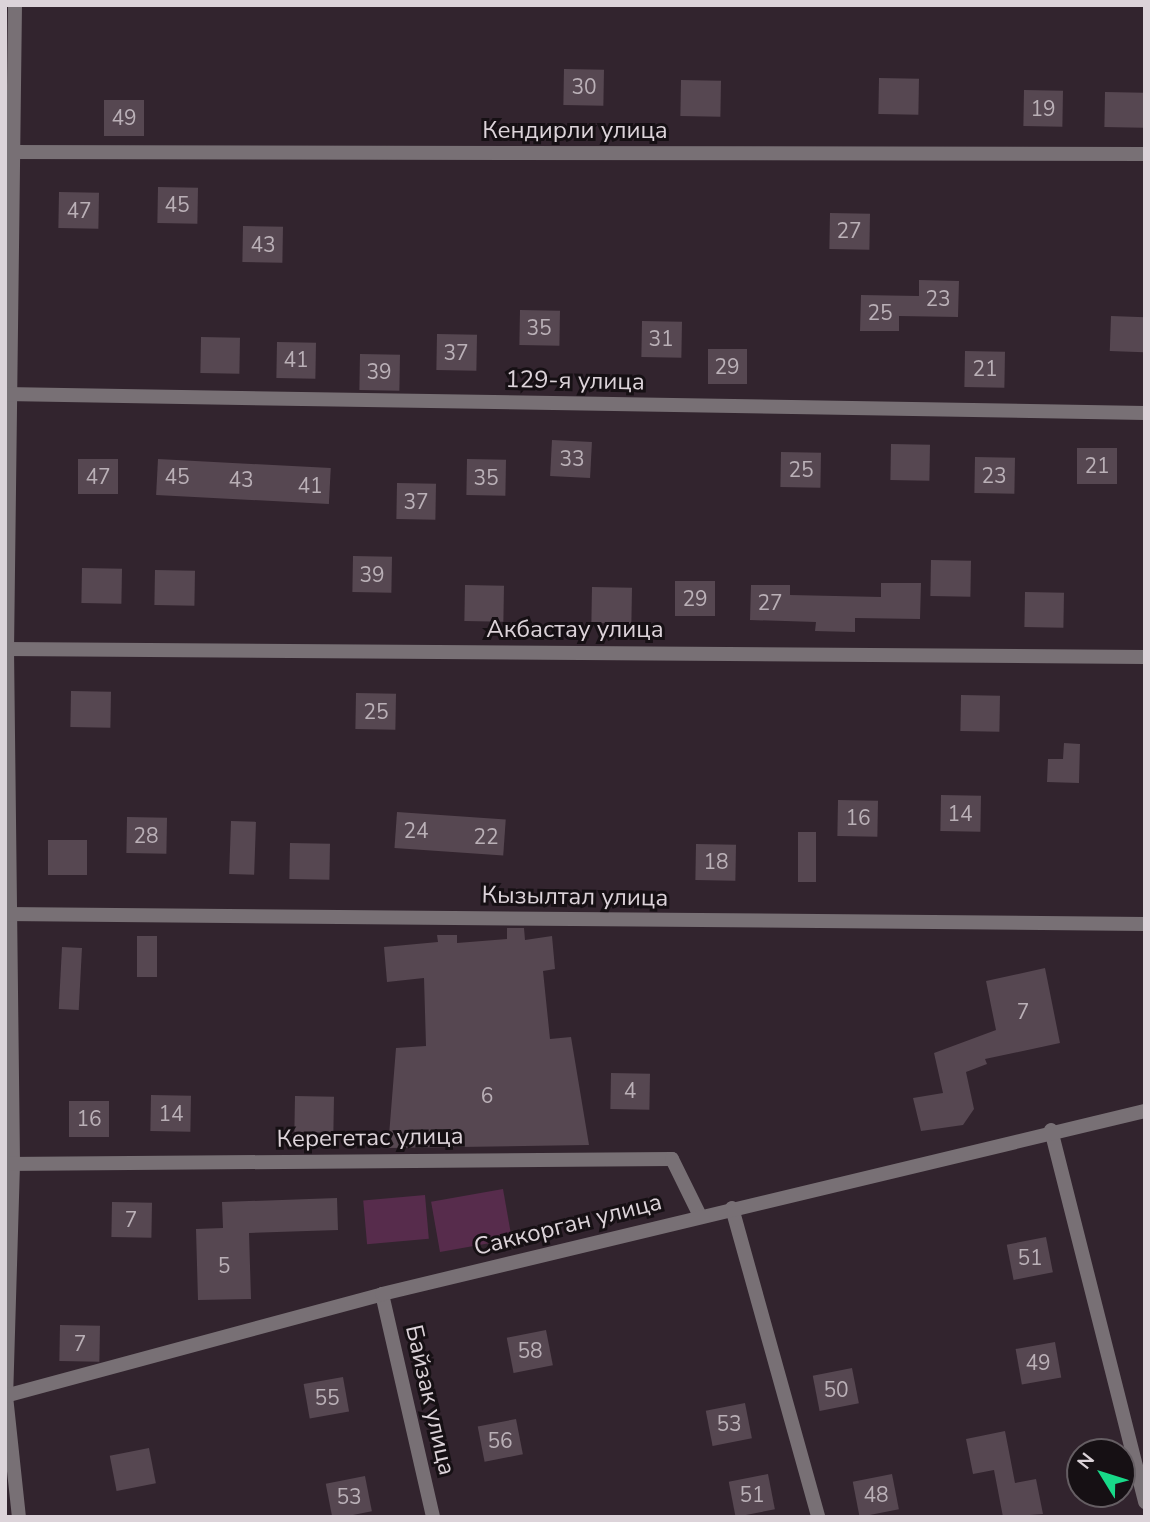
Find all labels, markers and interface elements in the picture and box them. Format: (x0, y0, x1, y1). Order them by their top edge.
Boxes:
house number: 30 (571, 74, 597, 100)
house number: 19 (1030, 96, 1056, 122)
house number: 49 (111, 105, 137, 131)
street label: Кендирли улица (482, 117, 668, 145)
house number: 45 (164, 192, 190, 218)
house number: 47 (66, 198, 92, 224)
house number: 27 (836, 218, 862, 244)
house number: 43 (250, 232, 276, 258)
house number: 23 (925, 286, 951, 312)
house number: 25 (867, 300, 893, 326)
house number: 35 (526, 315, 552, 341)
house number: 31 (648, 326, 674, 352)
house number: 37 (443, 340, 469, 366)
house number: 41 (283, 347, 309, 373)
house number: 29 (714, 354, 740, 380)
house number: 21 (972, 356, 998, 382)
house number: 39 (366, 359, 392, 385)
street label: 129-я улица (505, 365, 645, 397)
house number: 33 (559, 446, 585, 472)
house number: 21 (1084, 453, 1110, 479)
house number: 25 (788, 457, 814, 483)
house number: 23 (981, 463, 1007, 489)
house number: 47 (85, 464, 111, 490)
house number: 45 (164, 464, 190, 490)
house number: 35 (473, 465, 499, 491)
house number: 43 (228, 467, 254, 493)
house number: 41 (297, 473, 323, 499)
house number: 37 (403, 489, 429, 515)
house number: 39 (359, 562, 385, 588)
house number: 29 (682, 586, 708, 612)
house number: 27 (757, 590, 783, 616)
street label: Акбастау улица (486, 616, 664, 644)
house number: 25 (363, 699, 389, 725)
house number: 14 (947, 801, 973, 827)
house number: 16 (845, 805, 871, 831)
house number: 24 (403, 818, 429, 844)
house number: 28 (133, 823, 159, 849)
house number: 22 (473, 824, 499, 850)
house number: 18 (703, 849, 729, 875)
street label: Кызылтал улица (481, 881, 669, 913)
house number: 7 (1017, 999, 1029, 1025)
house number: 4 (624, 1078, 636, 1104)
house number: 6 (481, 1083, 493, 1109)
house number: 14 (158, 1101, 184, 1127)
house number: 16 (76, 1106, 102, 1132)
street label: Керегетас улица (276, 1122, 464, 1154)
street label: Саккорган улица (471, 1188, 665, 1262)
house number: 7 (125, 1207, 137, 1233)
house number: 51 (1017, 1245, 1043, 1271)
house number: 5 (218, 1253, 230, 1279)
street label: Байзак улица (399, 1322, 461, 1478)
house number: 7 (74, 1331, 86, 1357)
house number: 58 (517, 1338, 543, 1364)
house number: 49 (1025, 1350, 1051, 1376)
house number: 50 (823, 1377, 849, 1403)
house number: 55 (314, 1385, 340, 1411)
house number: 53 (716, 1411, 742, 1437)
house number: 56 (487, 1428, 513, 1454)
north arrow (1066, 1438, 1136, 1508)
text: N (1071, 1448, 1101, 1475)
house number: 51 (739, 1482, 765, 1508)
house number: 48 (863, 1482, 889, 1508)
house number: 53 (336, 1484, 362, 1510)

